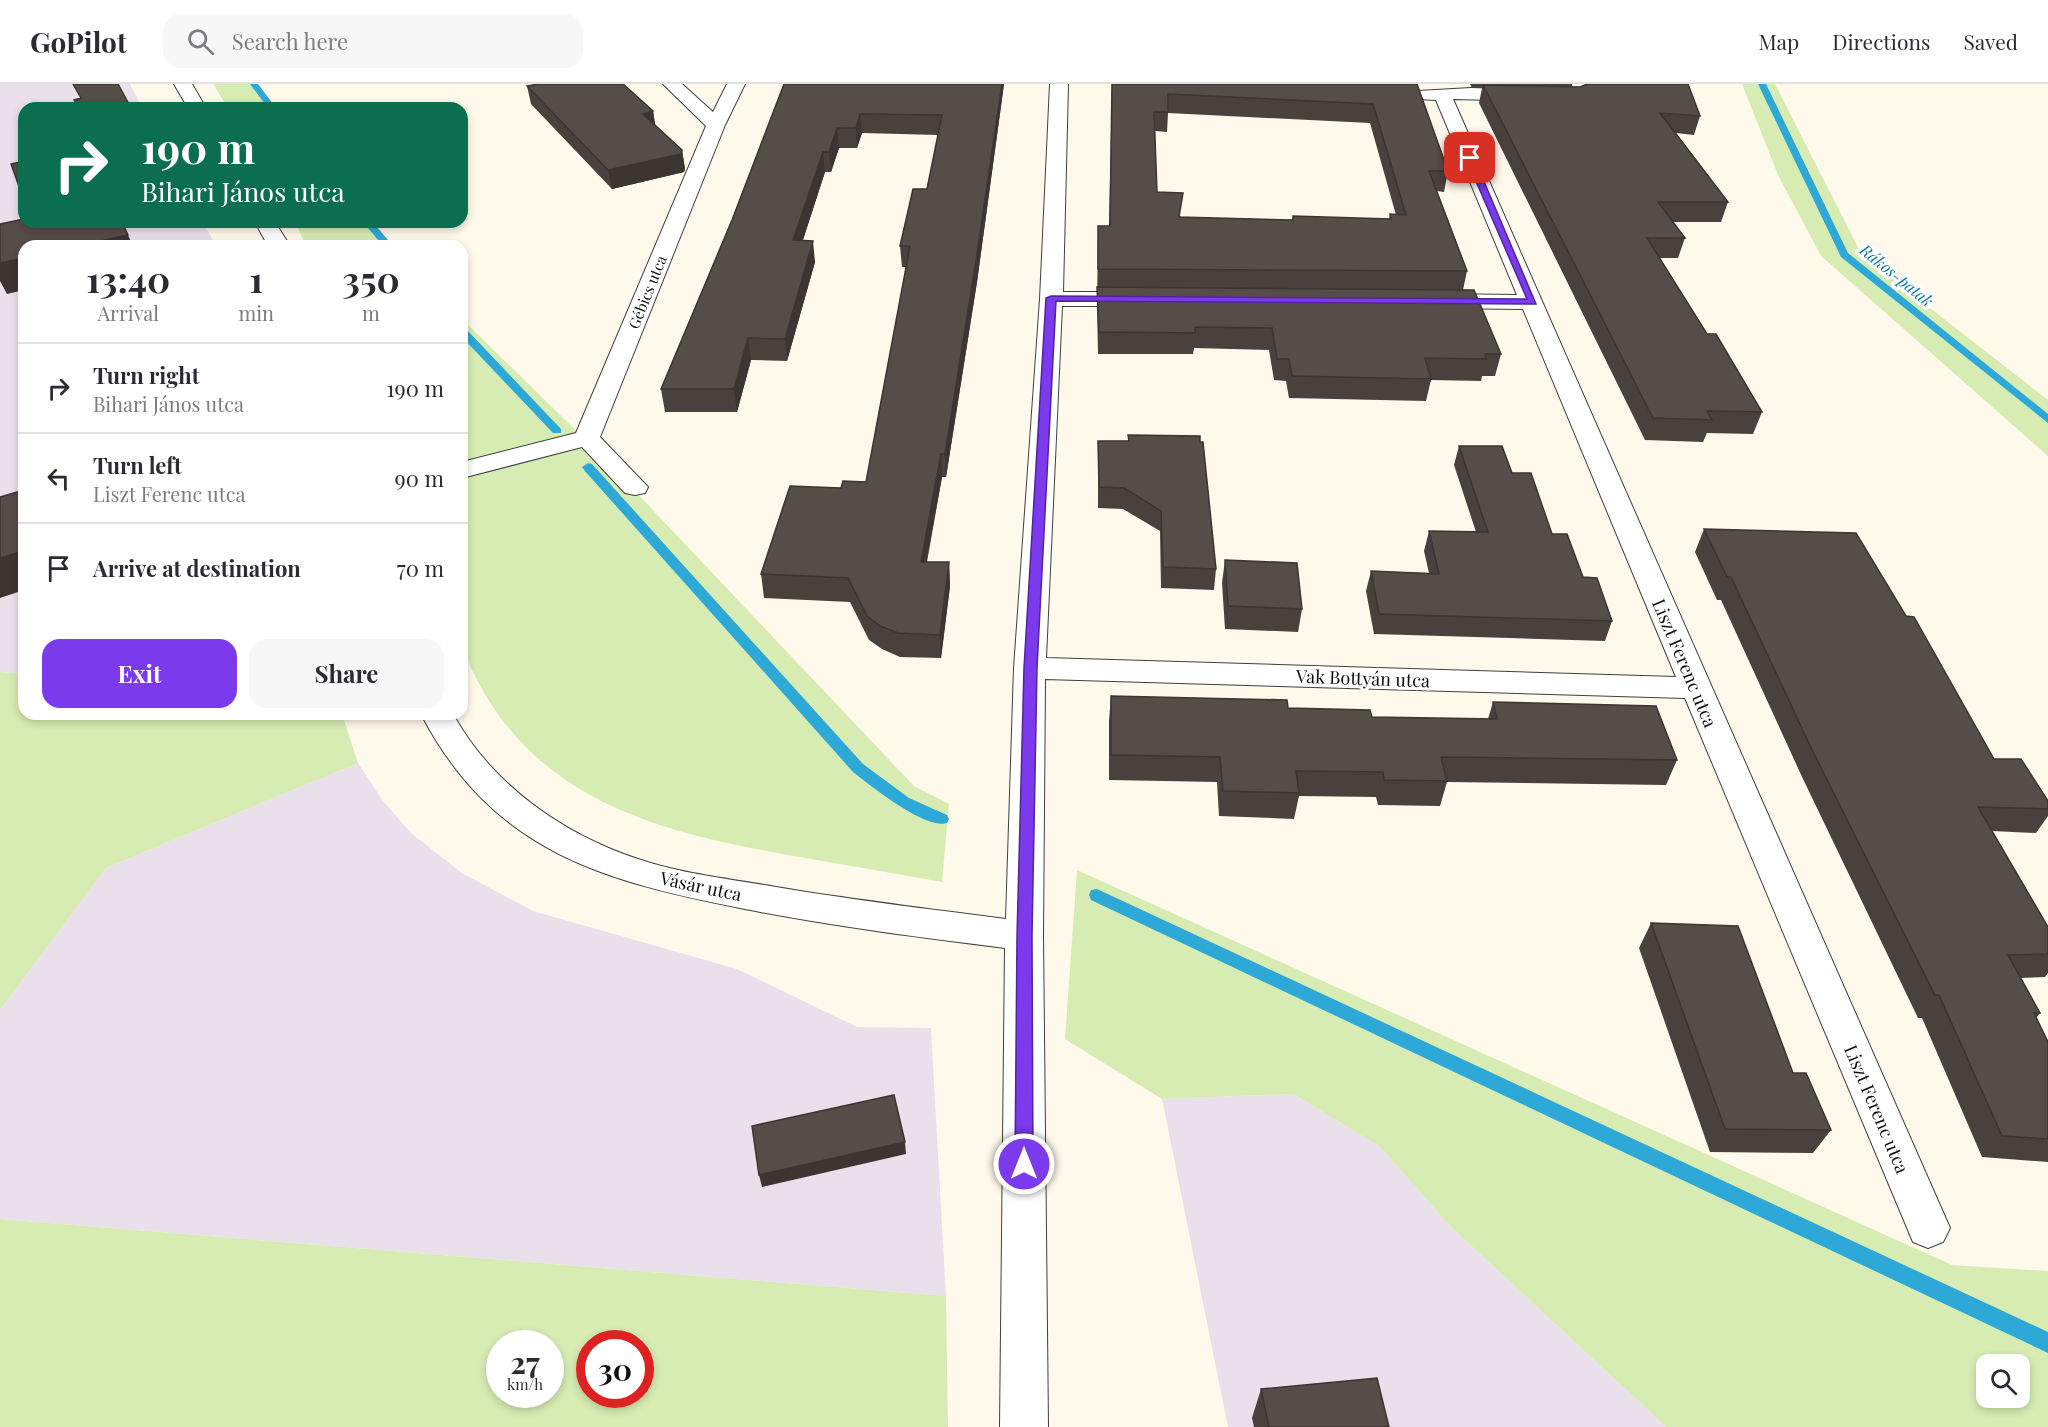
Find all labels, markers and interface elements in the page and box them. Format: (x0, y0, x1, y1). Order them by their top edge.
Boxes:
search box (163, 14, 583, 68)
text: GoPilot (30, 23, 127, 60)
icon: search (184, 25, 217, 58)
text: Search here (232, 26, 348, 56)
text: Map (1758, 27, 1799, 55)
text: Directions (1832, 27, 1930, 55)
text: Saved (1963, 27, 2018, 55)
text: 190 m (141, 119, 255, 175)
icon: right (42, 126, 120, 204)
pin (1444, 132, 1495, 183)
icon: arrive (1453, 141, 1486, 174)
text: Bihari János utca (141, 173, 345, 209)
water label: Rákos-patak (1855, 238, 1938, 311)
street label: Gébics utca (623, 252, 671, 332)
text: 13:40 (86, 254, 170, 302)
text: 1 (249, 254, 263, 302)
text: 350 (342, 254, 400, 302)
text: Arrival (97, 299, 159, 326)
text: min (238, 299, 274, 326)
text: m (362, 299, 380, 326)
text: Turn right (93, 360, 199, 390)
icon: right (42, 372, 75, 405)
text: 190 m (386, 373, 444, 403)
text: Bihari János utca (93, 390, 244, 417)
text: Turn left (93, 450, 182, 480)
icon: left (42, 462, 75, 495)
text: 90 m (395, 463, 444, 493)
text: Liszt Ferenc utca (93, 480, 245, 507)
icon: arrive (42, 552, 75, 585)
text: Arrive at destination (93, 553, 301, 583)
text: 70 m (397, 553, 444, 583)
street label: Liszt Ferenc utca (1647, 595, 1723, 731)
button: Exit (42, 639, 237, 708)
button: Share (249, 639, 444, 708)
street label: Vak Bottyán utca (1295, 664, 1430, 692)
street label: Vásár utca (657, 865, 744, 906)
street label: Liszt Ferenc utca (1839, 1041, 1915, 1177)
position arrow (992, 1132, 1056, 1196)
speed limit sign: 30 (576, 1330, 654, 1408)
text: 27 (510, 1342, 540, 1382)
map controls (1976, 1354, 2030, 1408)
button: search (1976, 1354, 2030, 1408)
text: km/h (507, 1374, 543, 1394)

